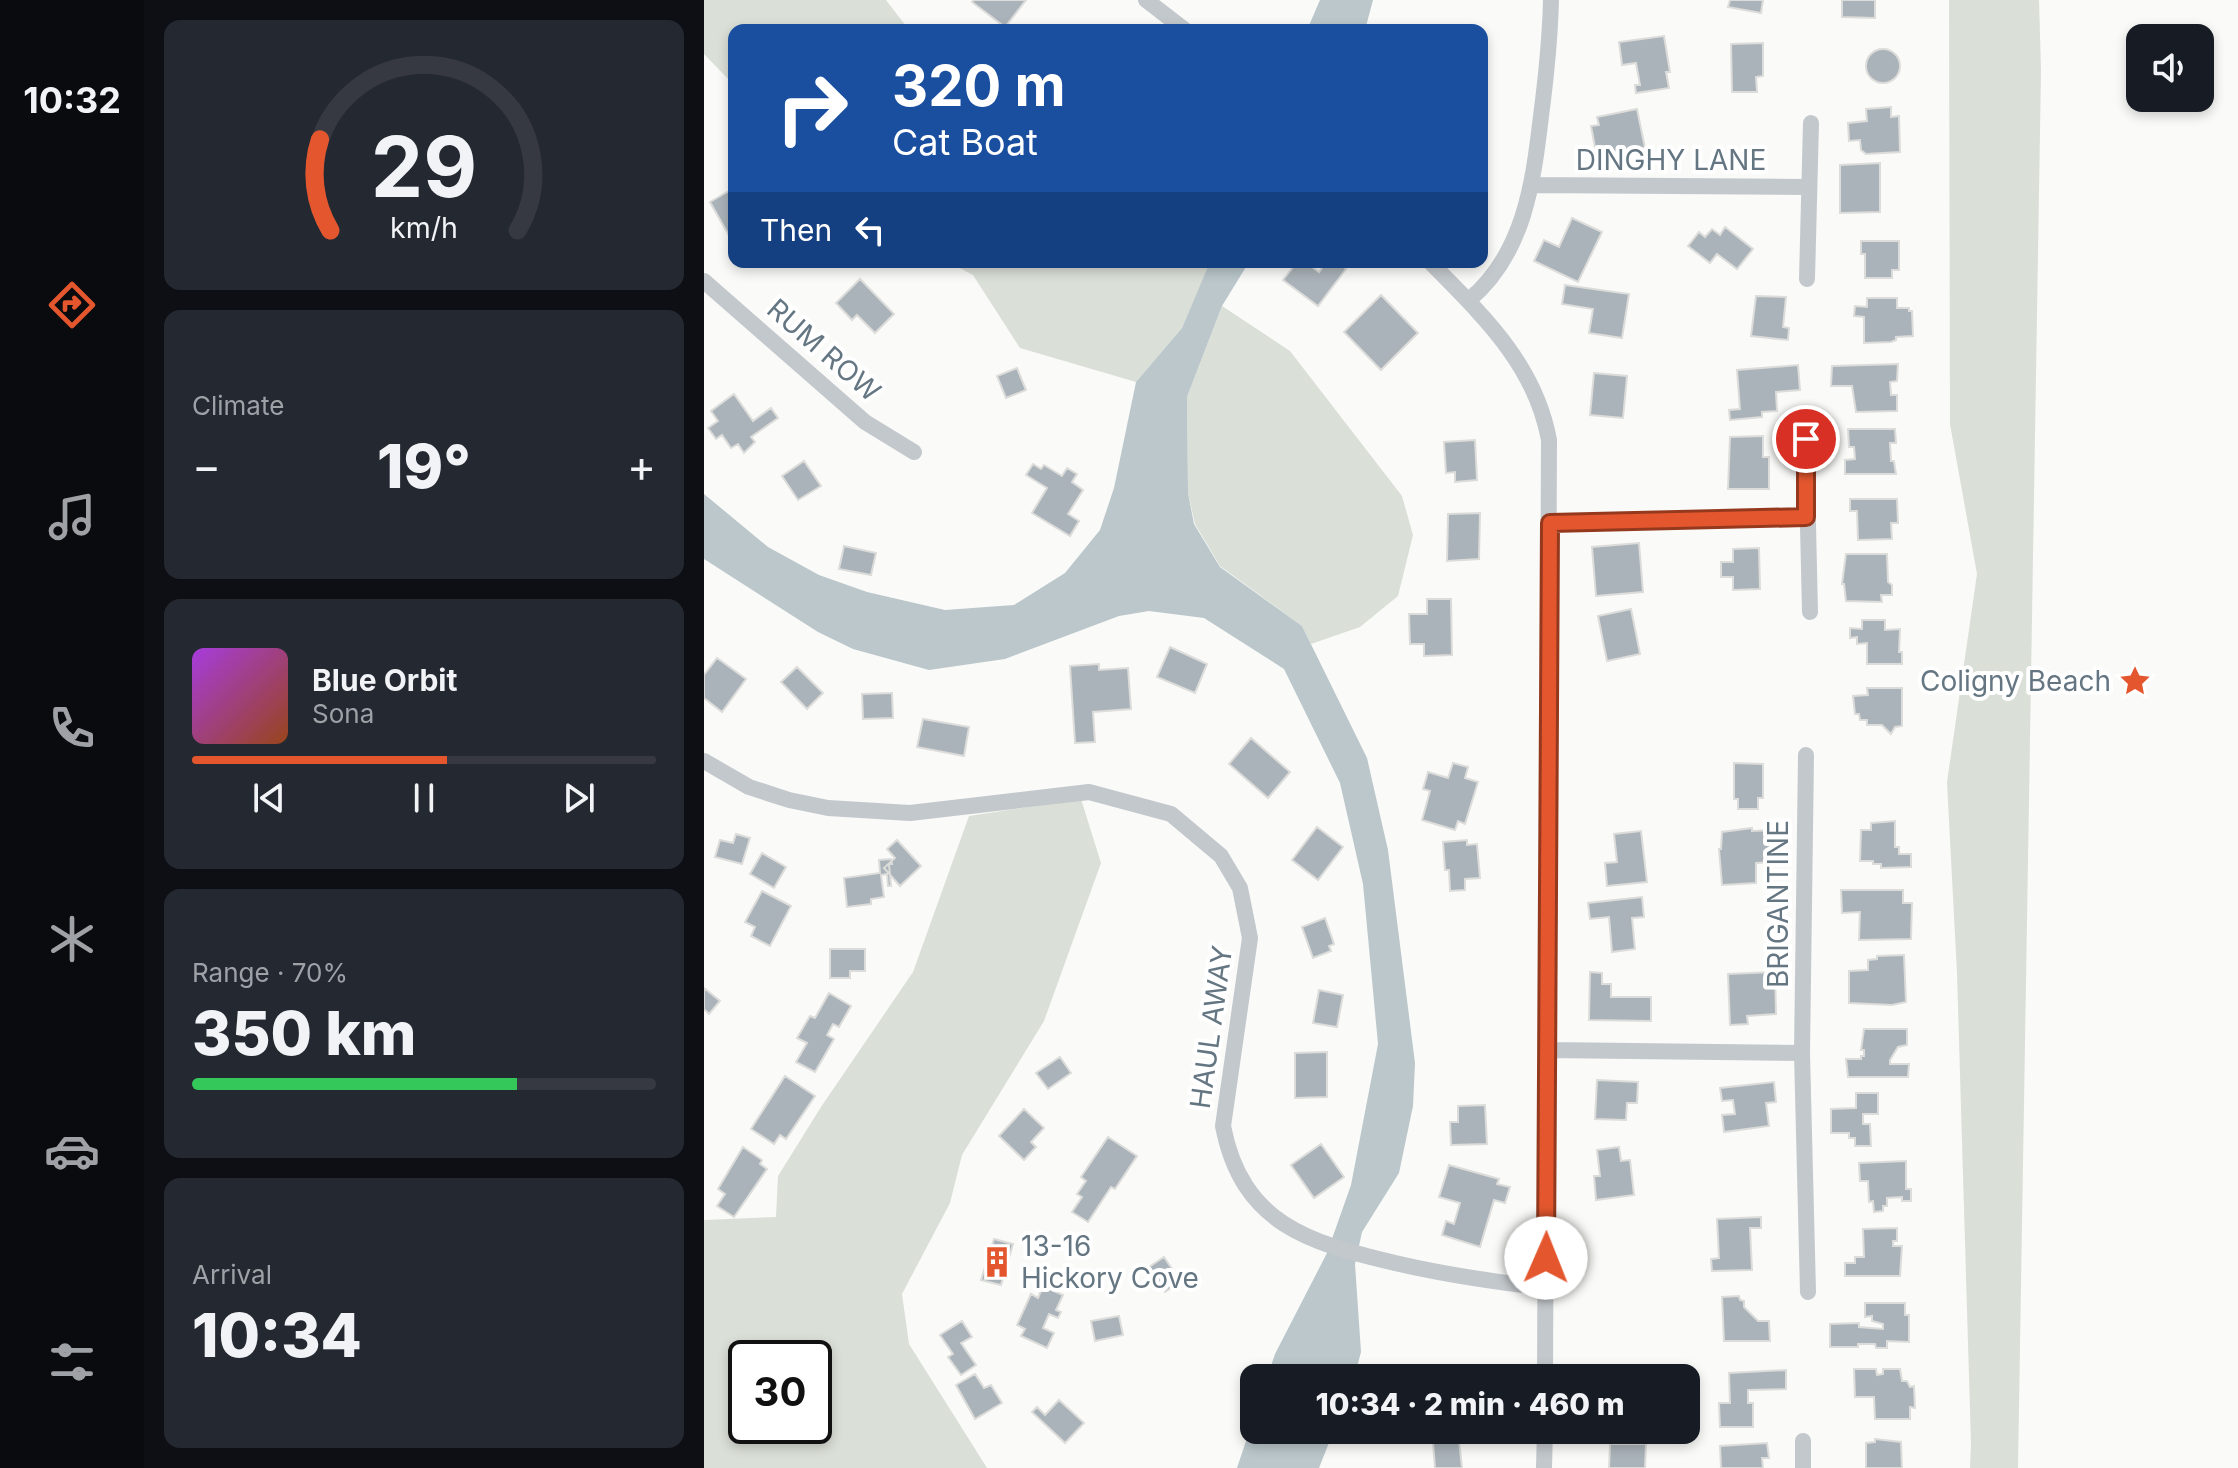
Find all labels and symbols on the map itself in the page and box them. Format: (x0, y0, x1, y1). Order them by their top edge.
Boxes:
street label: DINGHY LANE (1576, 143, 1766, 177)
street label: RUM ROW (760, 292, 888, 408)
pin (1772, 405, 1840, 473)
place label: Coligny Beach (1920, 664, 2111, 698)
place icon: Coligny Beach (2118, 664, 2152, 698)
street label: BRIGANTINE (1761, 820, 1795, 988)
street label: HAUL AWAY (1183, 943, 1239, 1111)
position arrow (1504, 1216, 1588, 1300)
place label: 13-16 Hickory Cove (1021, 1229, 1199, 1295)
building icon: 13-16 Hickory Cove (980, 1245, 1014, 1279)
speed limit sign: 30 (728, 1340, 832, 1444)

